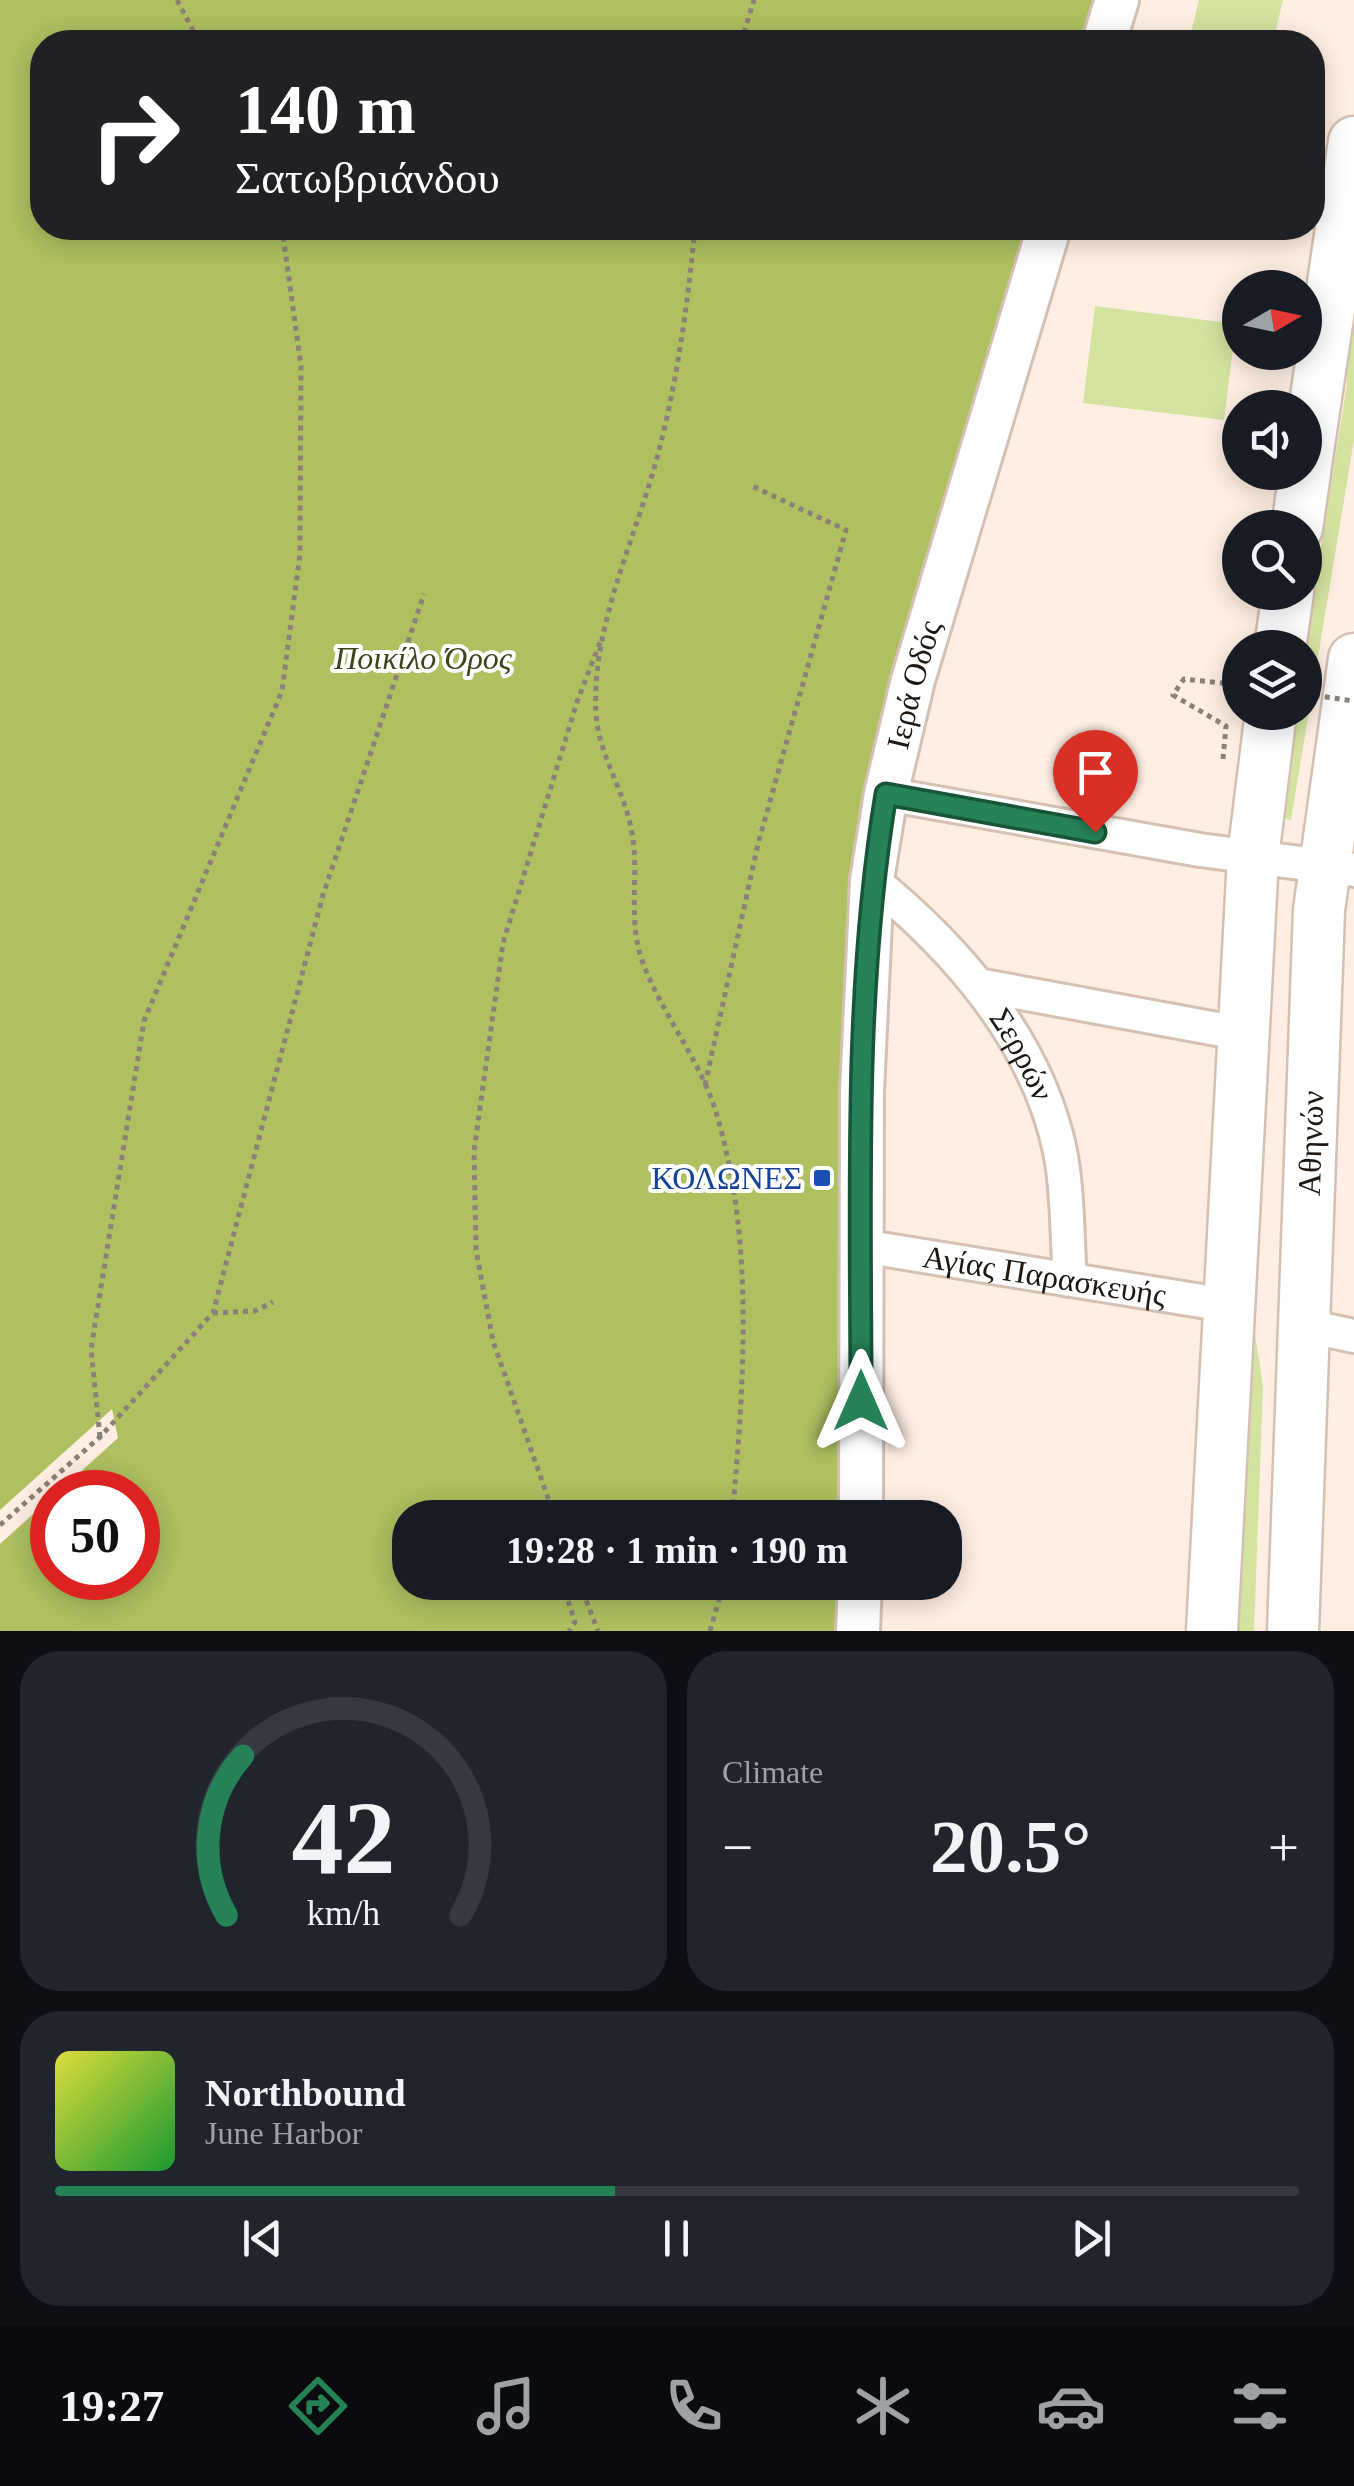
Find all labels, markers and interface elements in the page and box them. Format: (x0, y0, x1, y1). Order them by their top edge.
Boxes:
icon: right (70, 70, 200, 200)
text: 140 m (235, 71, 416, 148)
text: Σατωβριάνδου (235, 153, 500, 203)
north arrow (1222, 270, 1322, 370)
map controls (1222, 270, 1322, 730)
button: sound (1222, 390, 1322, 490)
button: search (1222, 510, 1322, 610)
street label: Ιερά Οδός (879, 616, 948, 753)
button: layers (1222, 630, 1322, 730)
park label: Ποικίλο Όρος (333, 640, 513, 676)
pin (1053, 730, 1138, 833)
icon: arrive (1068, 745, 1123, 800)
street label: Σερρών (982, 1001, 1061, 1106)
street label: Αθηνών (1291, 1090, 1330, 1197)
place label: ΚΟΛΩΝΕΣ (651, 1160, 802, 1196)
marker: ΚΟΛΩΝΕΣ (811, 1167, 833, 1189)
street label: Αγίας Παρασκευής (920, 1238, 1169, 1313)
position arrow (809, 1349, 913, 1453)
speed limit sign: 50 (30, 1470, 160, 1600)
text: 19:28 · 1 min · 190 m (506, 1529, 848, 1571)
text: Climate (722, 1754, 823, 1790)
text: 42 (292, 1780, 396, 1895)
text: 20.5° (930, 1805, 1091, 1888)
text: − (722, 1817, 753, 1878)
text: + (1268, 1817, 1299, 1878)
text: km/h (307, 1893, 380, 1933)
text: Northbound (205, 2072, 406, 2114)
text: June Harbor (205, 2115, 362, 2151)
icon: previous (235, 2211, 290, 2266)
icon: pause (649, 2211, 704, 2266)
icon: next (1064, 2211, 1119, 2266)
icon: directions (283, 2371, 353, 2441)
icon: music (471, 2371, 541, 2441)
icon: phone (659, 2371, 729, 2441)
icon: climate (848, 2371, 918, 2441)
icon: car (1036, 2371, 1106, 2441)
icon: filters (1225, 2371, 1295, 2441)
text: 19:27 (59, 2381, 164, 2431)

